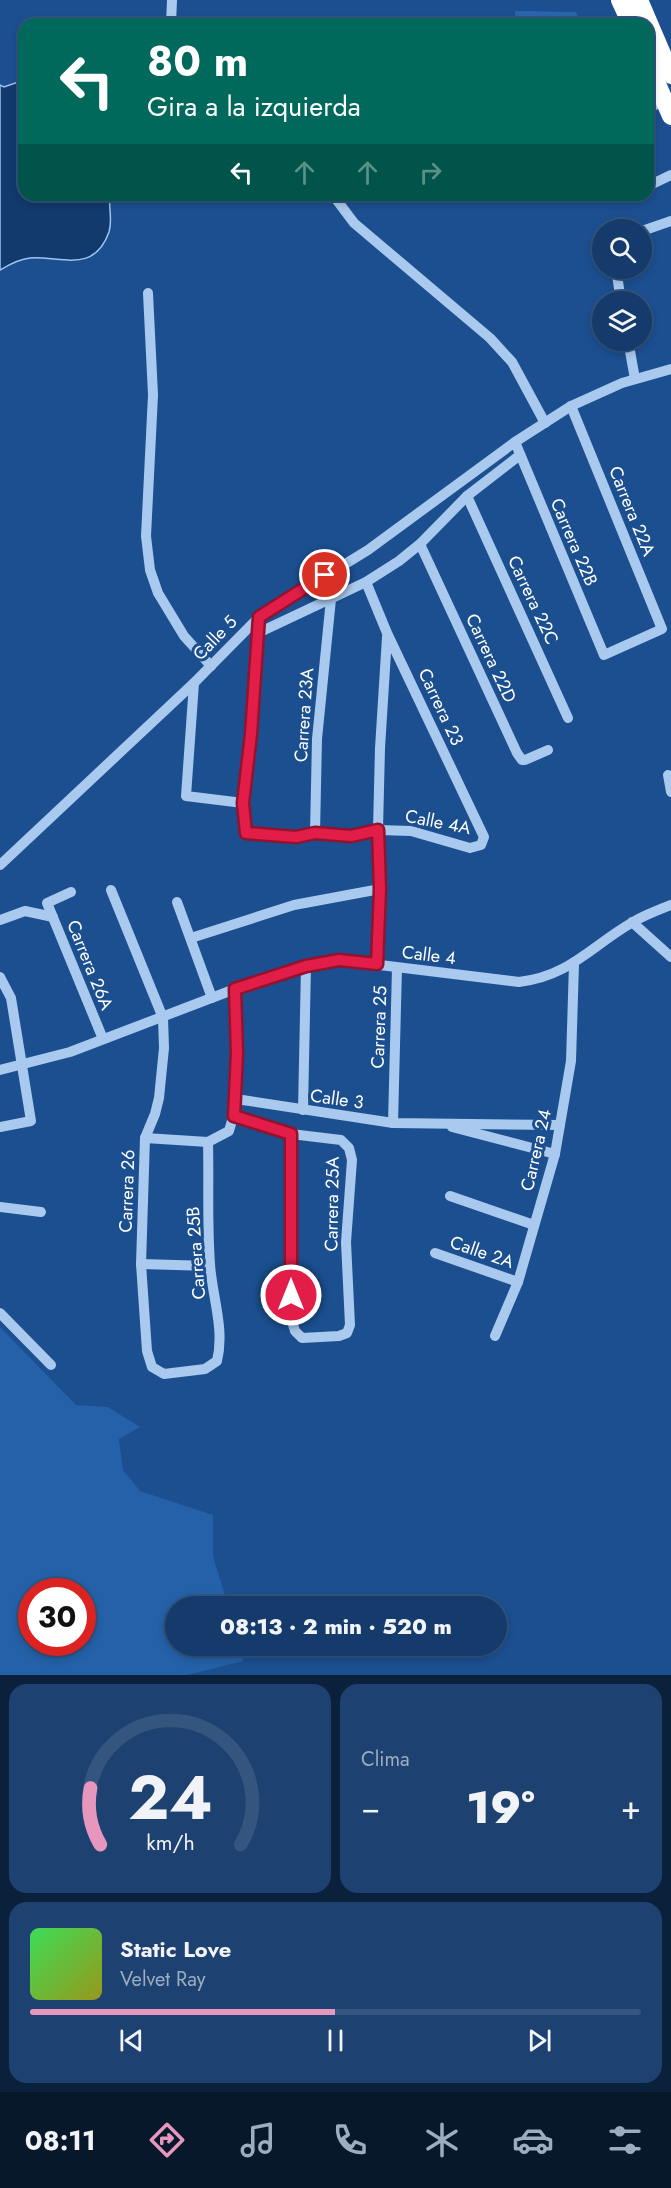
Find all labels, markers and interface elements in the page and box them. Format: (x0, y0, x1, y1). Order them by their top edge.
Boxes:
text: 80 m (147, 31, 248, 92)
icon: left (48, 42, 126, 120)
text: Gira a la izquierda (147, 87, 361, 126)
icon: left (225, 156, 258, 189)
icon: ahead (288, 156, 321, 189)
icon: ahead (351, 156, 384, 189)
icon: right (414, 156, 447, 189)
map controls (592, 219, 652, 351)
button: search (592, 219, 652, 279)
button: layers (592, 291, 652, 351)
street label: Carrera 22A (602, 462, 662, 560)
street label: Carrera 22B (544, 494, 604, 590)
pin (299, 549, 350, 600)
street label: Carrera 22C (501, 551, 565, 649)
icon: arrive (308, 558, 341, 591)
street label: Carrera 22D (459, 609, 523, 707)
street label: Calle 5 (187, 610, 243, 666)
street label: Carrera 23 (412, 664, 470, 750)
street label: Carrera 23A (288, 667, 320, 763)
street label: Calle 4A (403, 803, 473, 841)
street label: Carrera 26A (60, 916, 120, 1014)
street label: Calle 4 (400, 939, 458, 971)
street label: Carrera 25 (365, 985, 393, 1069)
street label: Calle 3 (309, 1082, 366, 1116)
street label: Carrera 24 (514, 1106, 558, 1194)
street label: Carrera 26 (113, 1149, 141, 1233)
street label: Carrera 25A (318, 1156, 346, 1252)
street label: Carrera 25B (180, 1206, 212, 1300)
street label: Calle 2A (447, 1229, 518, 1275)
position arrow (259, 1263, 323, 1327)
speed limit sign: 30 (18, 1578, 96, 1656)
text: 08:13 · 2 min · 520 m (220, 1610, 452, 1642)
text: Clima (361, 1745, 410, 1774)
text: 24 (128, 1752, 212, 1842)
text: 19° (466, 1775, 535, 1840)
text: − (361, 1784, 380, 1831)
text: + (621, 1784, 641, 1831)
text: km/h (146, 1828, 194, 1859)
text: Static Love (120, 1933, 231, 1965)
text: Velvet Ray (120, 1965, 206, 1994)
icon: previous (115, 2024, 148, 2057)
icon: pause (319, 2024, 352, 2057)
icon: next (523, 2024, 556, 2057)
icon: directions (146, 2119, 188, 2161)
icon: music (237, 2119, 279, 2161)
icon: phone (329, 2119, 371, 2161)
icon: climate (421, 2119, 463, 2161)
icon: car (512, 2119, 554, 2161)
icon: filters (604, 2119, 646, 2161)
text: 08:11 (25, 2121, 96, 2160)

